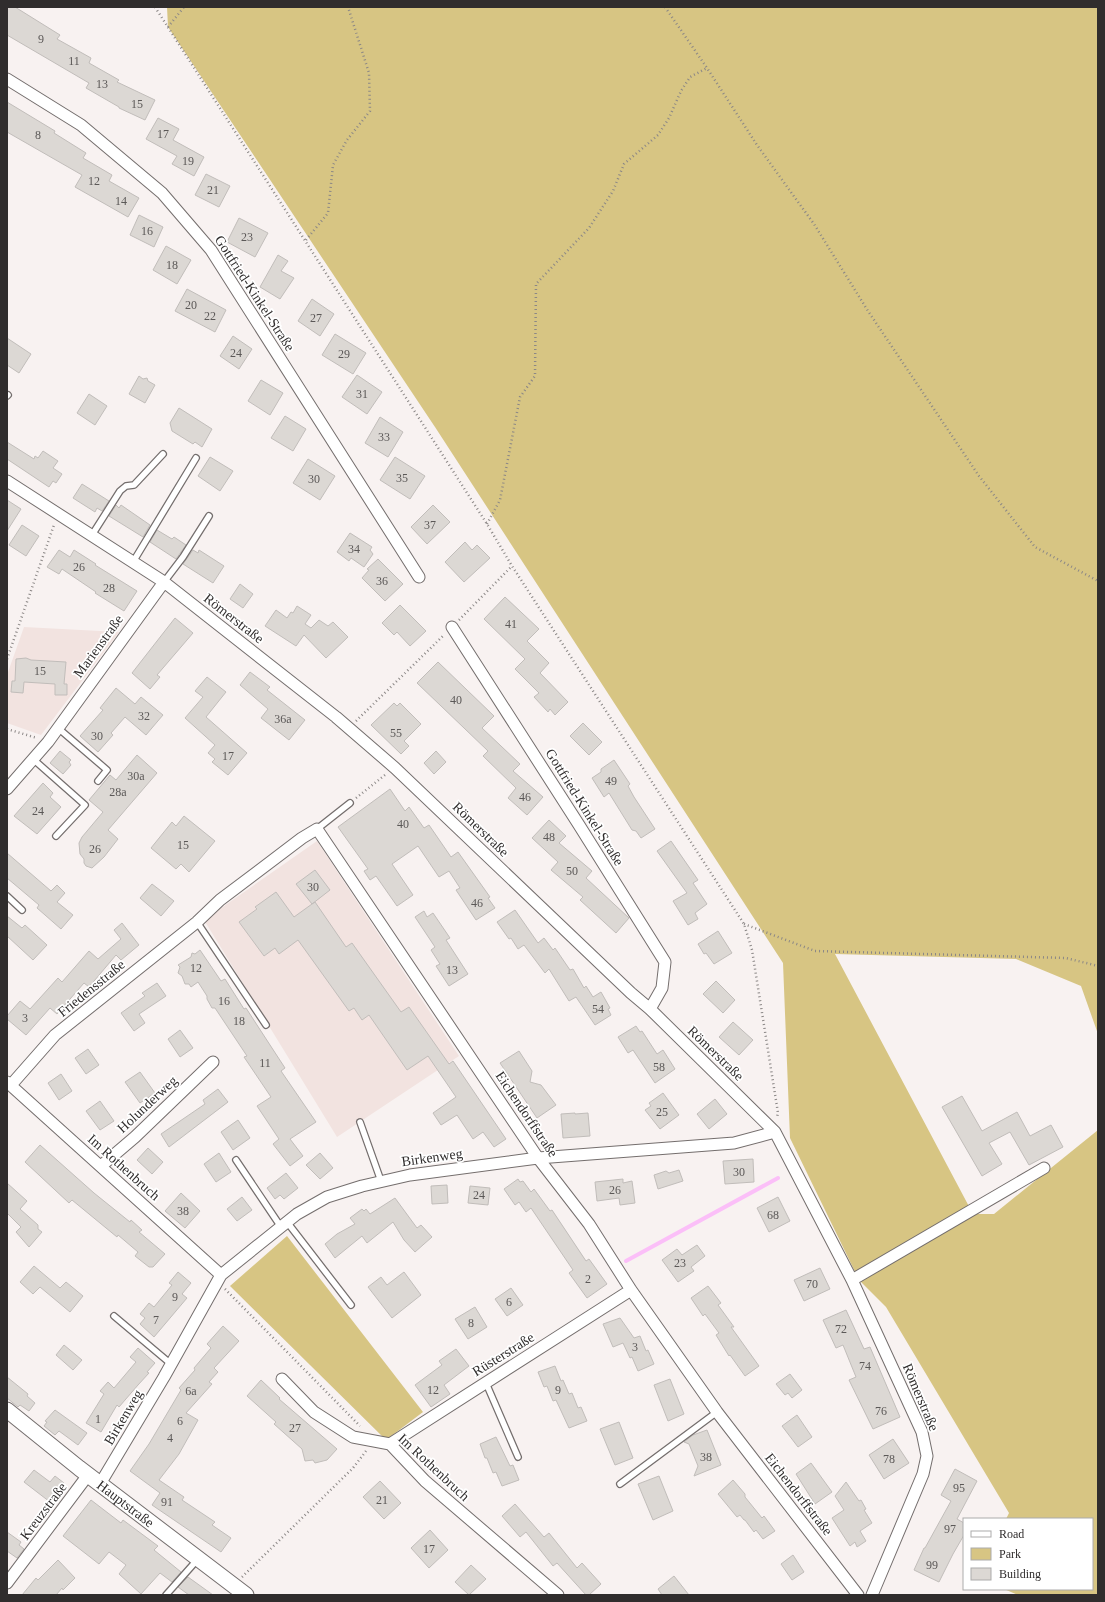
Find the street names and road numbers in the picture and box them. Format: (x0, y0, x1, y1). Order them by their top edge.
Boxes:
street label: Gottfried-Kinkel-Straße (212, 233, 298, 354)
street label: Römerstraße (201, 590, 266, 646)
street label: Marienstraße (71, 612, 126, 681)
street label: Gottfried-Kinkel-Straße (543, 746, 627, 868)
street label: Römerstraße (450, 799, 512, 860)
street label: Friedensstraße (55, 957, 128, 1020)
street label: Römerstraße (685, 1023, 747, 1084)
street label: Eichendorffstraße (492, 1069, 561, 1160)
street label: Holunderweg (114, 1073, 180, 1136)
street label: Im Rothenbruch (85, 1131, 163, 1204)
street label: Birkenweg (401, 1146, 464, 1169)
street label: Rüsterstraße (470, 1330, 537, 1379)
street label: Römerstraße (900, 1361, 941, 1433)
street label: Birkenweg (101, 1387, 146, 1447)
street label: Im Rothenbruch (395, 1431, 472, 1504)
street label: Eichendorffstraße (762, 1450, 835, 1538)
street label: Hauptstraße (94, 1477, 157, 1530)
street label: Kreuzstraße (17, 1480, 70, 1543)

